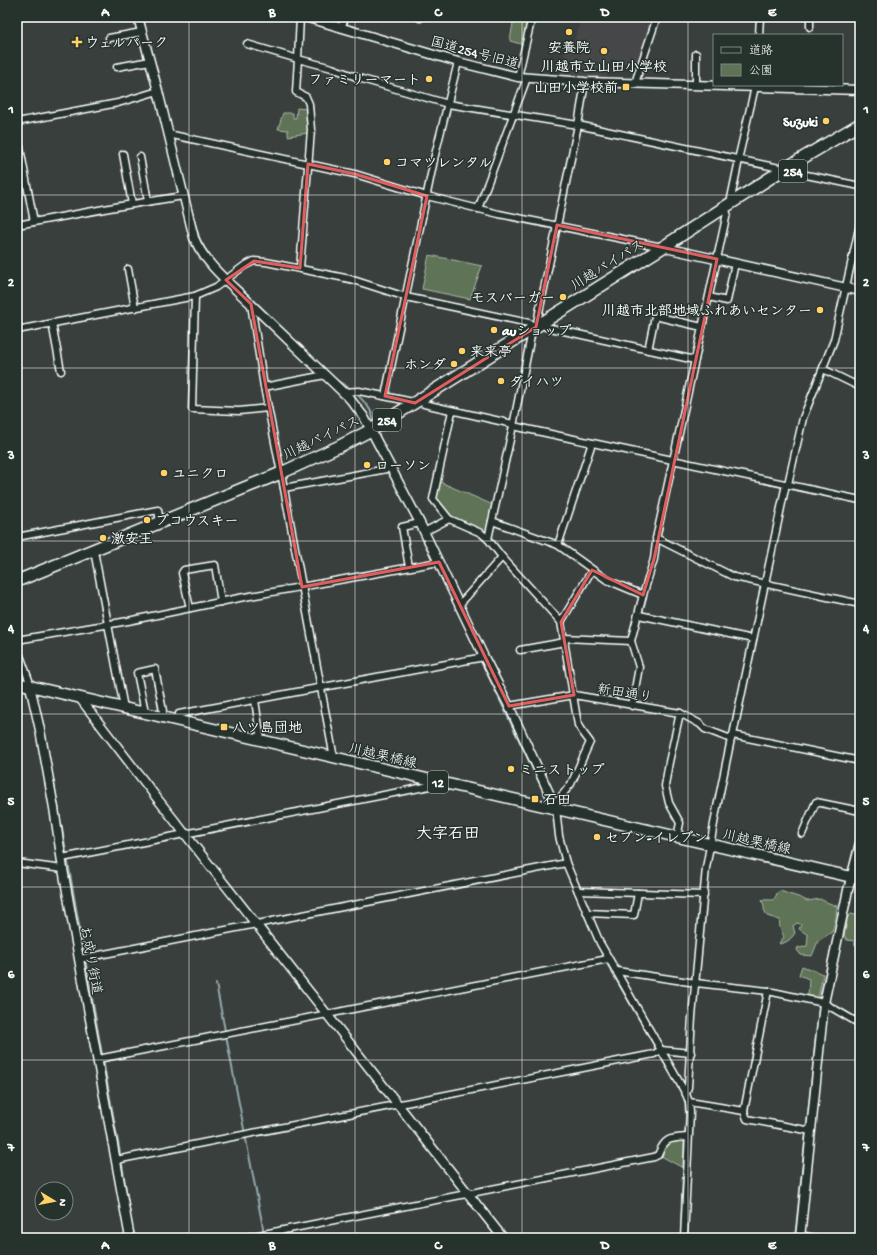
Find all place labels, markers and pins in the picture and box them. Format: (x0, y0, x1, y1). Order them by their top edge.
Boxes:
marker: 安養院 (564, 27, 574, 37)
place label: ウェルパーク (85, 36, 168, 53)
marker: ウェルパーク (72, 37, 82, 47)
place label: 安養院 (548, 40, 590, 58)
marker: 川越市立山田小学校 (599, 46, 609, 56)
place label: 川越市立山田小学校 (541, 60, 667, 77)
place label: ファミリーマート (308, 73, 421, 90)
marker: ファミリーマート (424, 74, 434, 84)
place label: 山田小学校前 (534, 81, 618, 98)
marker: 山田小学校前 (621, 82, 631, 92)
place label: Suzuki (783, 115, 818, 132)
marker: Suzuki (821, 116, 831, 126)
place label: コマツレンタル (395, 156, 492, 173)
marker: コマツレンタル (382, 157, 392, 167)
place label: モスバーガー (471, 291, 555, 308)
marker: モスバーガー (558, 292, 568, 302)
place label: 川越市北部地域ふれあいセンター (602, 304, 812, 321)
marker: 川越市北部地域ふれあいセンター (815, 305, 825, 315)
place label: auショップ (501, 324, 571, 341)
marker: auショップ (489, 325, 499, 335)
place label: 来来亭 (470, 345, 512, 362)
marker: 来来亭 (457, 346, 467, 356)
place label: ホンダ (404, 358, 446, 375)
marker: ホンダ (449, 359, 459, 369)
place label: ダイハツ (509, 375, 564, 392)
marker: ダイハツ (496, 376, 506, 386)
place label: ローソン (375, 459, 431, 476)
marker: ローソン (362, 460, 372, 470)
place label: ユニクロ (172, 467, 228, 484)
marker: ユニクロ (159, 468, 169, 478)
place label: ブコウスキー (155, 513, 238, 531)
marker: ブコウスキー (142, 515, 152, 525)
place label: 激安王 (111, 531, 153, 549)
marker: 激安王 (98, 533, 108, 543)
place label: 八ツ島団地 (232, 720, 302, 738)
marker: 八ツ島団地 (219, 722, 229, 732)
place label: ミニストップ (519, 763, 604, 780)
marker: ミニストップ (506, 764, 516, 774)
place label: 石田 (543, 793, 571, 810)
marker: 石田 (530, 794, 540, 804)
place label: セブン-イレブン (605, 830, 707, 848)
marker: セブン-イレブン (592, 832, 602, 842)

